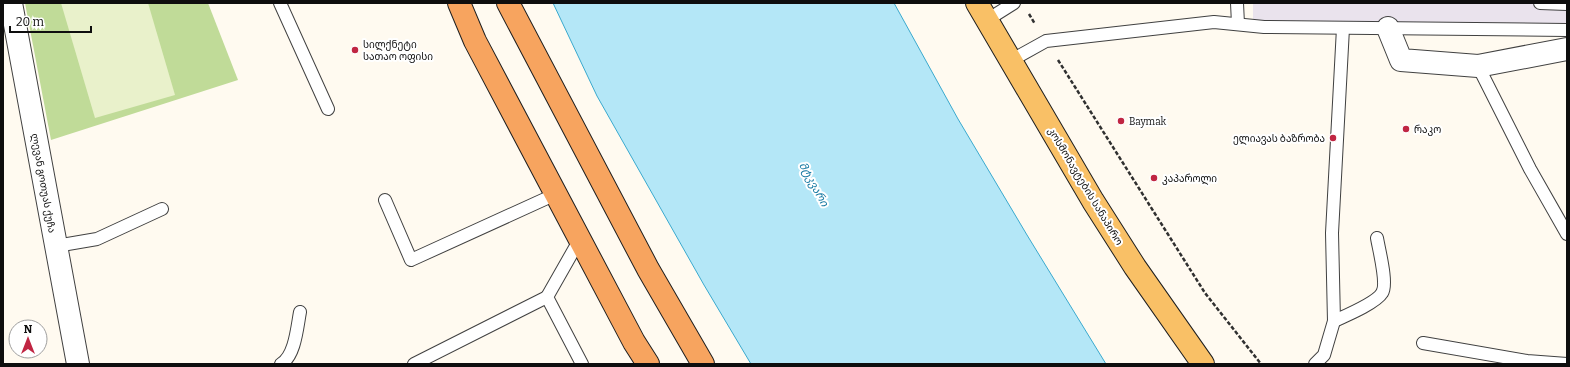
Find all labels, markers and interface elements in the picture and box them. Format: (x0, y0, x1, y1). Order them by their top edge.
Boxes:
scale bar (10, 8, 91, 34)
text: 20 m (16, 15, 45, 29)
place label: სილქნეტი სათაო ოფისი (363, 39, 433, 63)
marker: სილქნეტი სათაო ოფისი (350, 45, 360, 55)
marker: Baymak (1116, 116, 1126, 126)
place label: Baymak (1129, 116, 1167, 128)
marker: რაკო (1401, 124, 1411, 134)
place label: რაკო (1414, 124, 1441, 136)
street label: კოსმონავტების სანაპირო (1045, 126, 1125, 247)
street label: ლევან გოთუას ქუჩა (28, 132, 58, 234)
place label: ელიავას ბაზრობა (1233, 133, 1325, 145)
marker: ელიავას ბაზრობა (1328, 133, 1338, 143)
water label: მტკვარი (796, 160, 831, 209)
marker: კაპაროლი (1149, 173, 1159, 183)
place label: კაპაროლი (1162, 173, 1217, 185)
north arrow (8, 319, 48, 359)
text: N (24, 323, 33, 336)

